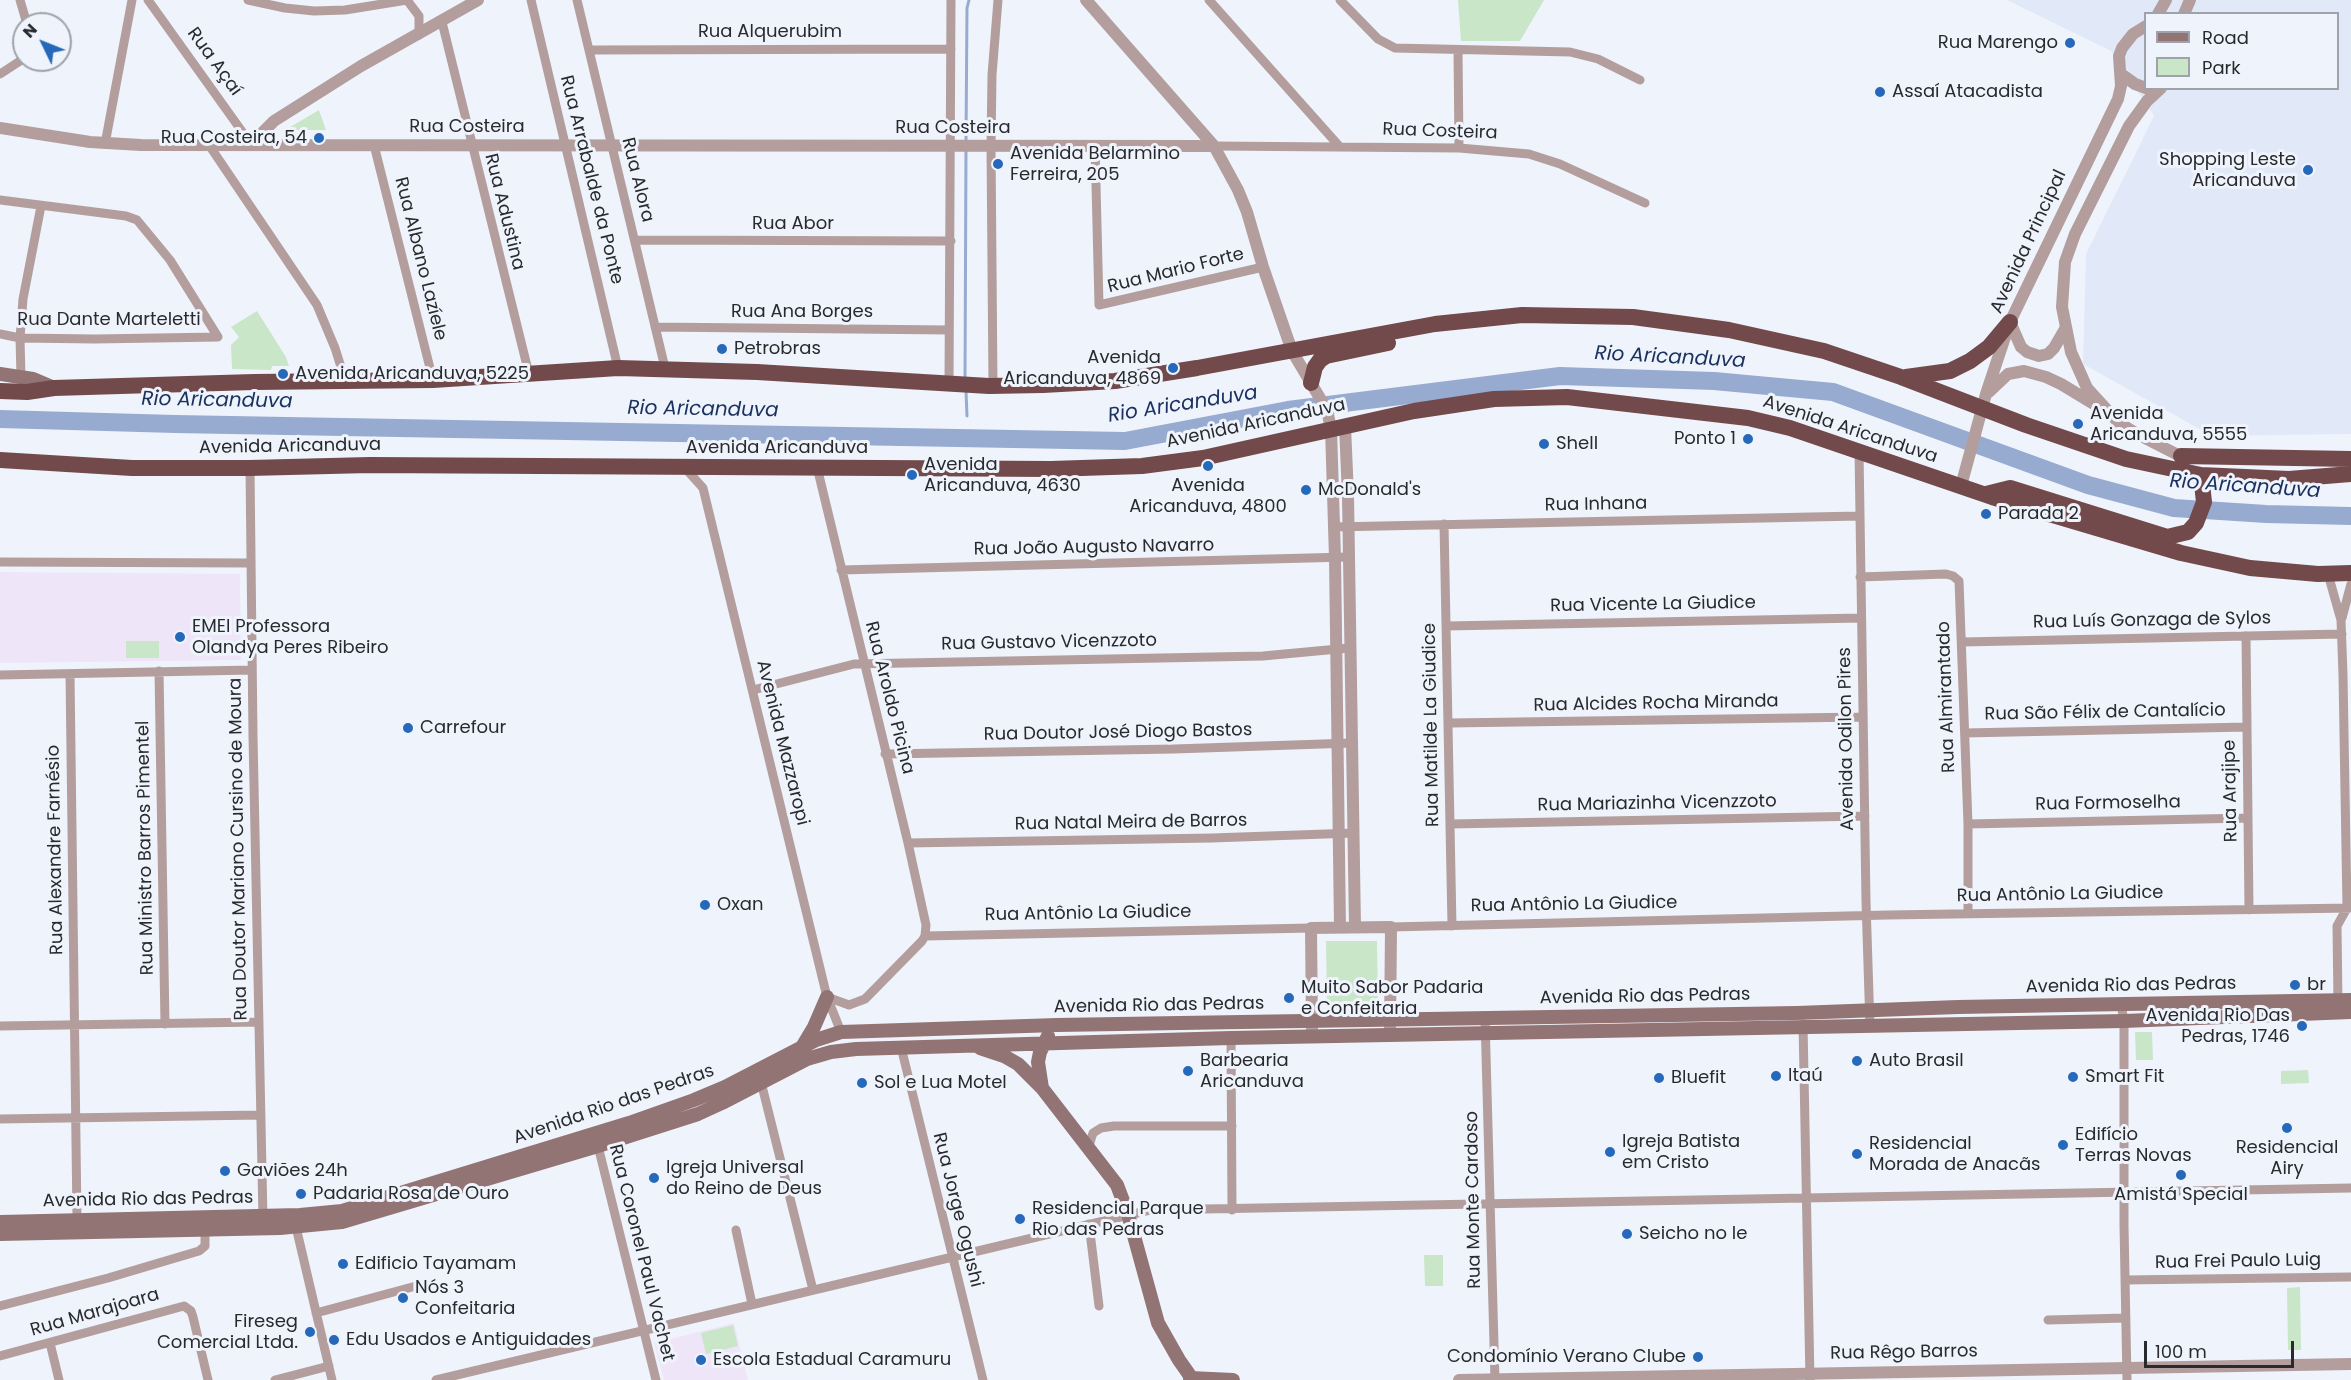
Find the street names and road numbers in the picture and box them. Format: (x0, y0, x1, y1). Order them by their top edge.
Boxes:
street label: Rua Alquerubim (698, 21, 842, 43)
street label: Rua Açaí (182, 24, 246, 100)
street label: Rua Arrabalde da Ponte (555, 73, 627, 287)
street label: Rua Costeira (409, 116, 525, 138)
street label: Rua Costeira (895, 117, 1011, 139)
street label: Rua Costeira (1382, 119, 1498, 145)
street label: Rua Alora (616, 135, 658, 225)
street label: Rua Adustina (479, 151, 529, 273)
street label: Avenida Principal (1986, 167, 2072, 317)
street label: Rua Albano Lazíele (389, 175, 451, 343)
street label: Rua Abor (752, 213, 834, 235)
street label: Rua Mario Forte (1106, 244, 1246, 298)
street label: Rua Ana Borges (731, 301, 873, 323)
street label: Rua Dante Marteletti (17, 309, 201, 331)
street label: Avenida Aricanduva (1760, 392, 1940, 468)
street label: Avenida Aricanduva (1165, 394, 1347, 454)
street label: Avenida Aricanduva (199, 435, 381, 459)
street label: Avenida Aricanduva (686, 437, 868, 459)
street label: Rua Inhana (1544, 493, 1648, 517)
street label: Rua João Augusto Navarro (974, 535, 1214, 561)
street label: Rua Vicente La Giudice (1550, 592, 1756, 618)
street label: Rua Luís Gonzaga de Sylos (2033, 608, 2271, 634)
street label: Rua Aroldo Picina (860, 619, 918, 777)
street label: Rua Almirantado (1934, 621, 1960, 773)
street label: Rua Matilde La Giudice (1419, 623, 1445, 827)
street label: Rua Gustavo Vicenzzoto (941, 630, 1157, 656)
street label: Avenida Odilon Pires (1835, 647, 1859, 831)
street label: Avenida Mazzaropi (751, 658, 813, 828)
street label: Rua Doutor Mariano Cursino de Moura (225, 677, 253, 1021)
street label: Rua Alcides Rocha Miranda (1533, 691, 1779, 717)
street label: Rua São Félix de Cantalício (1984, 700, 2226, 726)
street label: Rua Ministro Barros Pimentel (133, 720, 159, 976)
street label: Rua Doutor José Diogo Bastos (984, 720, 1252, 746)
street label: Rua Arajipe (2219, 739, 2243, 843)
street label: Rua Alexandre Farnésio (43, 745, 69, 955)
street label: Rua Mariazinha Vicenzzoto (1537, 791, 1777, 817)
street label: Rua Formoselha (2035, 792, 2181, 816)
street label: Rua Natal Meira de Barros (1014, 810, 1248, 836)
street label: Rua Antônio La Giudice (1956, 882, 2164, 908)
street label: Rua Antônio La Giudice (1470, 892, 1678, 918)
street label: Rua Antônio La Giudice (984, 901, 1192, 927)
street label: Avenida Rio das Pedras (2025, 973, 2237, 999)
street label: Avenida Rio das Pedras (1539, 984, 1751, 1010)
street label: Avenida Rio das Pedras (1053, 993, 1265, 1019)
street label: Avenida Rio das Pedras (511, 1060, 717, 1150)
street label: Rua Monte Cardoso (1462, 1111, 1486, 1289)
street label: Rua Jorge Ogushi (927, 1130, 987, 1290)
street label: Rua Coronel Paul Vachet (604, 1142, 678, 1364)
street label: Avenida Rio das Pedras (42, 1187, 254, 1213)
street label: Rua Frei Paulo Luig (2155, 1250, 2321, 1274)
street label: Rua Marajoara (28, 1284, 162, 1342)
street label: Rua Rêgo Barros (1830, 1341, 1978, 1365)

